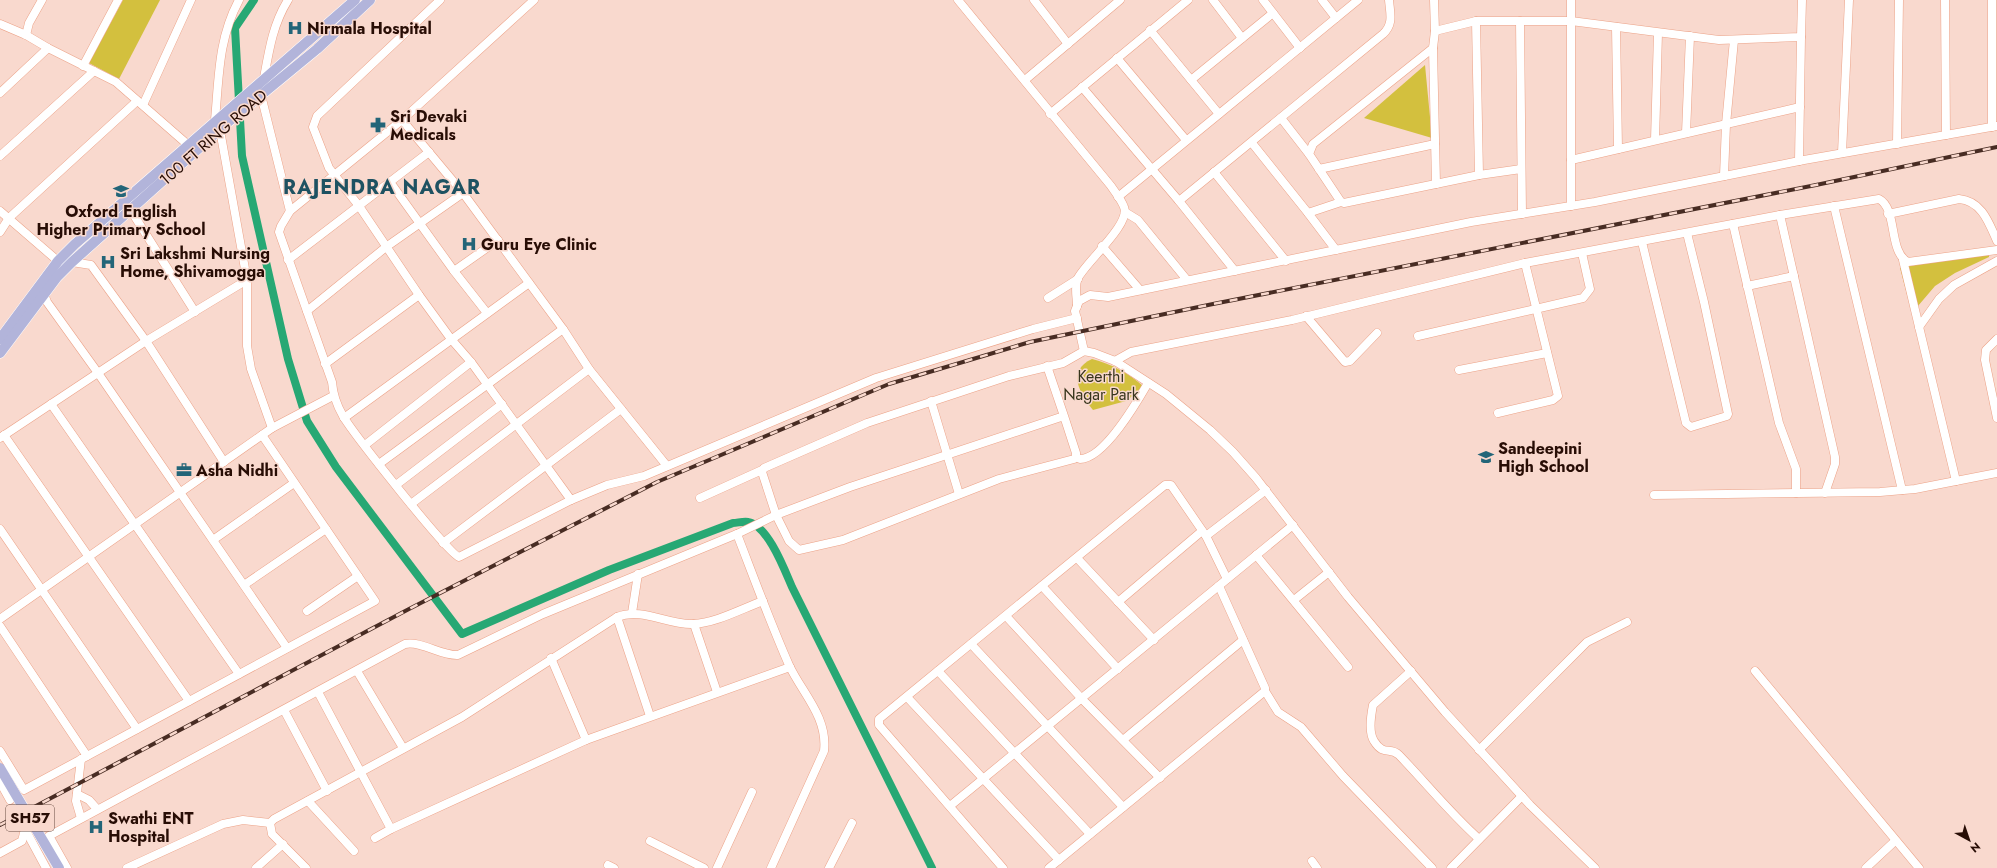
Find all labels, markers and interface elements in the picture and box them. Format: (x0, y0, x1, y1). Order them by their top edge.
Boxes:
place label: Nirmala Hospital (307, 17, 432, 40)
hospital icon: Nirmala Hospital (286, 19, 304, 37)
street label: 100 FT RING ROAD (154, 84, 272, 191)
place label: Sri Devaki Medicals (390, 105, 467, 146)
pharmacy icon: Sri Devaki Medicals (369, 116, 387, 134)
district label: RAJENDRA NAGAR (283, 173, 481, 202)
school or university icon: Oxford English Higher Primary School (112, 182, 130, 200)
place label: Oxford English Higher Primary School (36, 200, 206, 241)
place label: Guru Eye Clinic (481, 233, 597, 256)
hospital icon: Guru Eye Clinic (460, 235, 478, 253)
place label: Sri Lakshmi Nursing Home, Shivamogga (120, 242, 270, 283)
hospital icon: Sri Lakshmi Nursing Home, Shivamogga (99, 253, 117, 271)
park label: Keerthi Nagar Park (1063, 365, 1140, 406)
place label: Sandeepini High School (1498, 437, 1589, 478)
school or university icon: Sandeepini High School (1477, 448, 1495, 466)
place label: Asha Nidhi (195, 459, 278, 482)
office icon: Asha Nidhi (175, 461, 193, 479)
road number: SH57 (6, 805, 54, 831)
place label: Swathi ENT Hospital (108, 807, 194, 848)
hospital icon: Swathi ENT Hospital (87, 818, 105, 836)
north arrow (1949, 820, 1989, 860)
text: N (1967, 839, 1984, 857)

